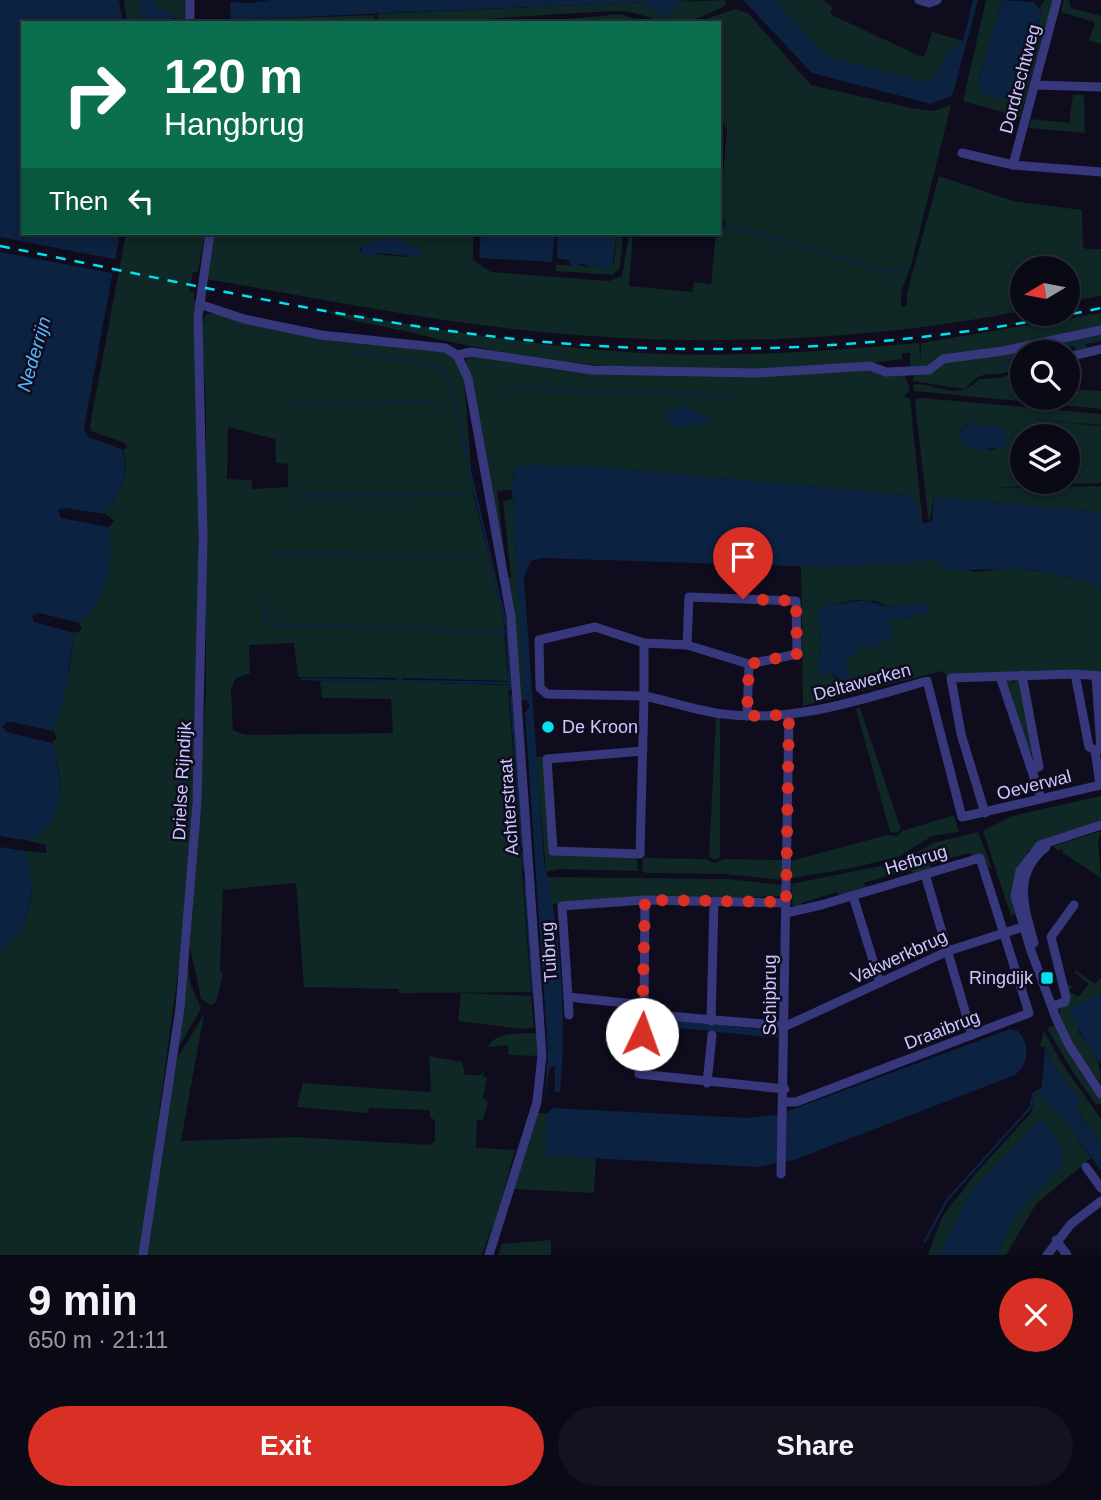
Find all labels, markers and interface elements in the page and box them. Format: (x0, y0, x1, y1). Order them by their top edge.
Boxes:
street label: Dordrechtweg (996, 22, 1044, 136)
icon: right (49, 49, 140, 140)
text: 120 m (164, 49, 303, 103)
text: Hangbrug (164, 106, 305, 142)
icon: left (122, 182, 160, 220)
text: Then (49, 186, 108, 216)
north arrow (1010, 256, 1080, 326)
map controls (1010, 256, 1080, 494)
water label: Nederrijn (13, 314, 55, 394)
button: search (1010, 340, 1080, 410)
button: layers (1010, 424, 1080, 494)
pin (713, 527, 773, 599)
icon: arrive (724, 538, 762, 576)
street label: Deltawerken (811, 659, 913, 705)
place label: De Kroon (562, 717, 638, 737)
marker: De Kroon (540, 719, 556, 735)
street label: Drielse Rijndijk (169, 720, 195, 841)
street label: Achterstraat (496, 758, 522, 856)
street label: Oeverwal (995, 766, 1073, 804)
street label: Hefbrug (882, 841, 950, 879)
street label: Tuibrug (537, 921, 561, 983)
street label: Vakwerkbrug (848, 926, 950, 988)
street label: Schipbrug (760, 954, 780, 1036)
place label: Ringdijk (969, 968, 1034, 988)
marker: Ringdijk (1039, 970, 1055, 986)
position arrow (605, 997, 679, 1071)
street label: Draaibrug (902, 1007, 982, 1053)
text: 9 min (28, 1277, 138, 1324)
button: close (999, 1278, 1073, 1352)
text: 650 m · 21:11 (28, 1327, 168, 1353)
button: Exit (28, 1406, 544, 1486)
button: Share (558, 1406, 1073, 1486)

